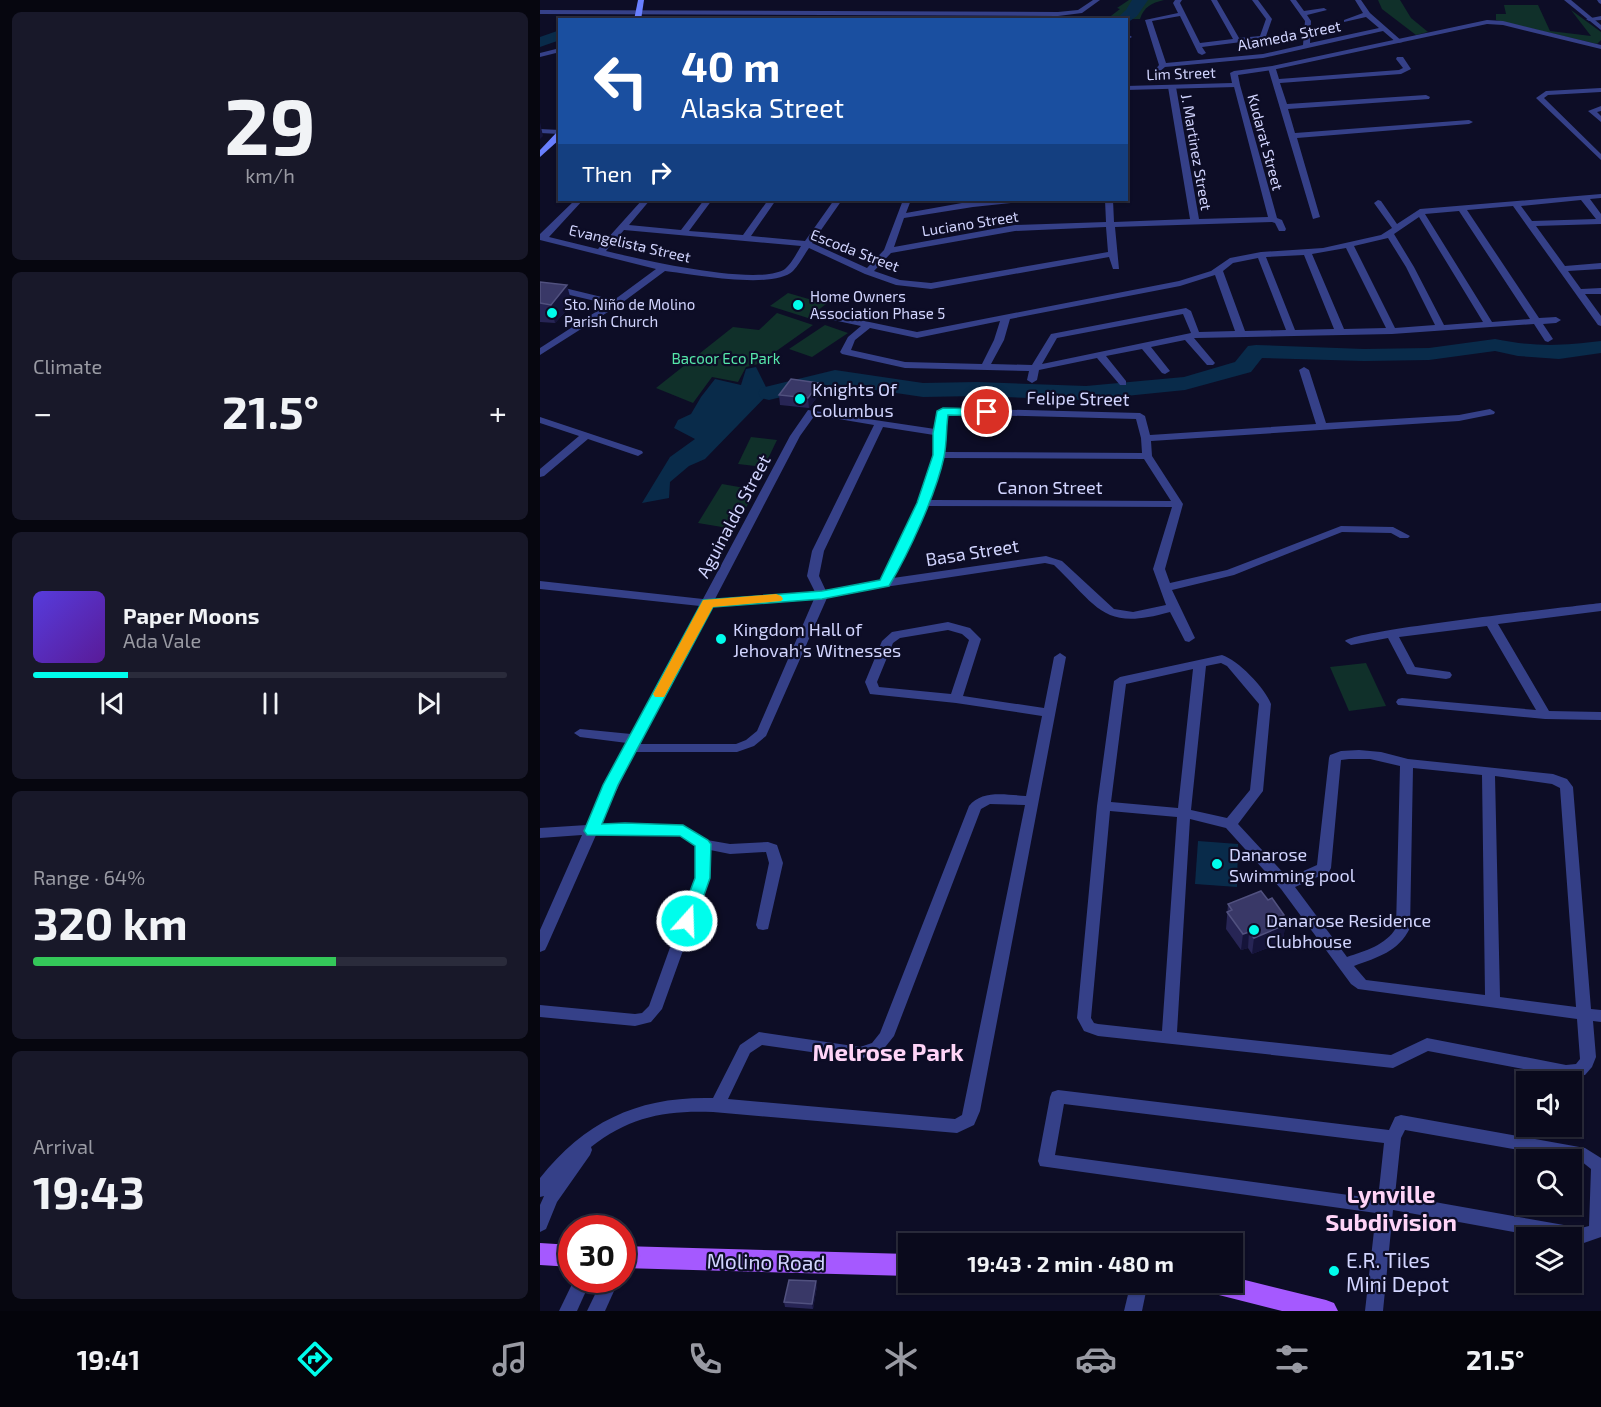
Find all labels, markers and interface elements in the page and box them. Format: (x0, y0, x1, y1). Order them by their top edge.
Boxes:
street label: Alameda Street (1236, 16, 1343, 54)
text: 40 m (681, 40, 780, 90)
icon: left (582, 42, 660, 120)
street label: Lim Street (1146, 63, 1216, 83)
text: 29 (224, 77, 316, 171)
text: Alaska Street (681, 91, 844, 123)
street label: J. Martinez Street (1178, 92, 1216, 212)
street label: Kudarat Street (1244, 92, 1288, 193)
icon: right (644, 156, 677, 189)
text: Then (582, 160, 632, 186)
text: km/h (245, 163, 295, 187)
street label: Luciano Street (920, 206, 1020, 240)
street label: Evangelista Street (567, 220, 693, 266)
street label: Escoda Street (808, 225, 902, 275)
place label: Home Owners Association Phase 5 (810, 287, 945, 322)
place label: Sto. Niño de Molino Parish Church (564, 295, 695, 330)
marker: Home Owners Association Phase 5 (791, 298, 805, 312)
marker: Sto. Niño de Molino Parish Church (545, 306, 559, 320)
park label: Bacoor Eco Park (672, 349, 781, 367)
text: Climate (33, 354, 102, 378)
place label: Knights Of Columbus (812, 378, 898, 421)
text: 21.5° (222, 384, 319, 438)
pin (961, 386, 1012, 437)
street label: Felipe Street (1026, 386, 1130, 410)
text: − (33, 392, 52, 432)
text: + (489, 392, 507, 432)
marker: Knights Of Columbus (793, 392, 807, 406)
icon: arrive (970, 395, 1003, 428)
street label: Aguinaldo Street (691, 451, 775, 581)
street label: Canon Street (997, 476, 1103, 498)
street label: Basa Street (924, 534, 1020, 570)
text: Paper Moons (123, 602, 259, 628)
place label: Kingdom Hall of Jehovah's Witnesses (733, 618, 901, 661)
text: Ada Vale (123, 628, 201, 652)
marker: Kingdom Hall of Jehovah's Witnesses (714, 632, 728, 646)
icon: previous (96, 687, 129, 720)
icon: pause (254, 687, 287, 720)
icon: next (412, 687, 445, 720)
place label: Danarose Swimming pool (1229, 843, 1356, 886)
marker: Danarose Swimming pool (1210, 857, 1224, 871)
text: Range · 64% (33, 865, 145, 889)
position arrow (655, 889, 719, 953)
text: 320 km (33, 895, 188, 949)
place label: Danarose Residence Clubhouse (1266, 909, 1431, 952)
marker: Danarose Residence Clubhouse (1247, 923, 1261, 937)
district label: Melrose Park (812, 1037, 964, 1066)
map controls (1516, 1071, 1582, 1293)
button: sound (1516, 1071, 1582, 1137)
text: Arrival (33, 1134, 94, 1158)
button: search (1516, 1149, 1582, 1215)
text: 19:43 (33, 1164, 145, 1218)
district label: Lynville Subdivision (1325, 1179, 1457, 1236)
speed limit sign: 30 (558, 1215, 636, 1293)
button: layers (1516, 1227, 1582, 1293)
street label: Molino Road (706, 1247, 826, 1275)
place label: E.R. Tiles Mini Depot (1346, 1247, 1449, 1296)
text: 19:43 · 2 min · 480 m (967, 1250, 1174, 1276)
marker: E.R. Tiles Mini Depot (1327, 1264, 1341, 1278)
icon: directions (294, 1338, 336, 1380)
icon: music (489, 1338, 531, 1380)
icon: phone (684, 1338, 726, 1380)
icon: climate (880, 1338, 922, 1380)
icon: car (1075, 1338, 1117, 1380)
icon: filters (1271, 1338, 1313, 1380)
text: 19:41 (77, 1343, 140, 1375)
text: 21.5° (1466, 1343, 1524, 1375)

